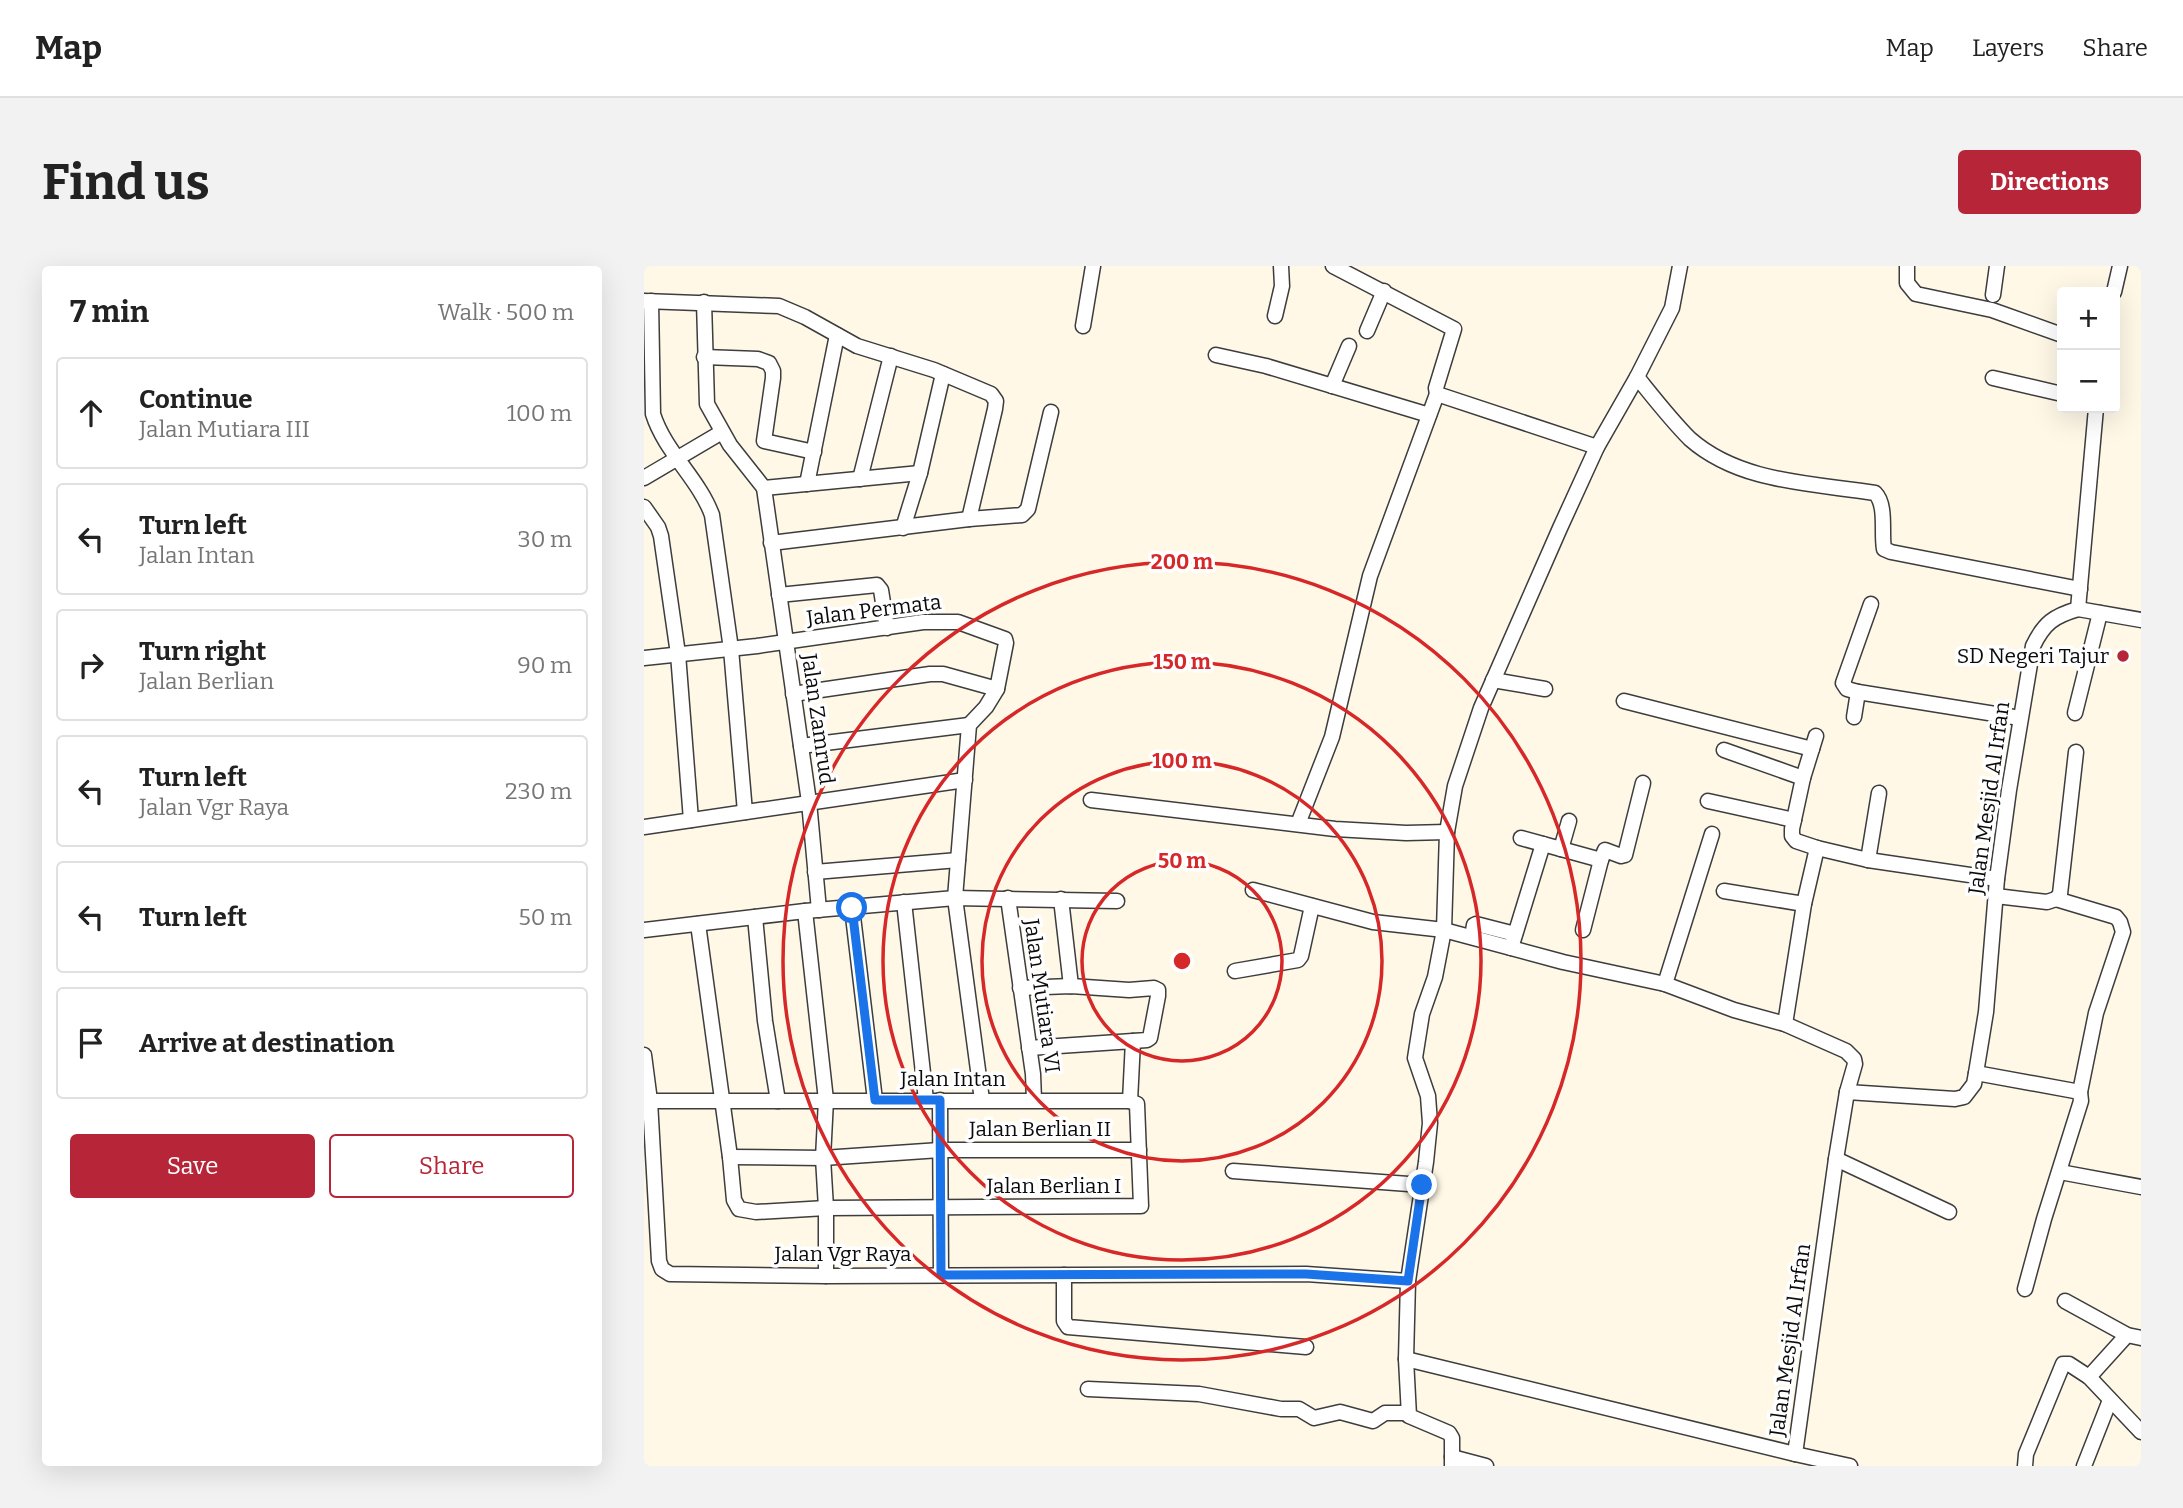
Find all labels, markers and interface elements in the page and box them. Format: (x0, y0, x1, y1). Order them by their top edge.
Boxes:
text: Map (35, 28, 102, 68)
text: Map (1886, 34, 1934, 62)
text: Layers (1972, 34, 2044, 62)
text: Share (2082, 34, 2148, 62)
button: Directions (1958, 150, 2141, 214)
text: Find us (42, 153, 210, 212)
map controls (2057, 287, 2120, 413)
button: + (2057, 287, 2120, 350)
text: 7 min (70, 294, 149, 330)
text: Walk · 500 m (438, 298, 574, 326)
button: − (2057, 350, 2120, 413)
text: Continue (139, 384, 253, 415)
icon: ahead (72, 394, 110, 432)
text: 100 m (507, 399, 572, 427)
text: Jalan Mutiara III (139, 415, 310, 443)
text: Turn left (139, 510, 247, 541)
icon: left (72, 520, 110, 558)
text: 30 m (518, 525, 572, 553)
text: Jalan Intan (139, 541, 255, 569)
text: 200 m (1151, 549, 1213, 575)
street label: Jalan Permata (804, 589, 943, 631)
text: Turn right (139, 636, 266, 667)
place label: SD Negeri Tajur (1957, 643, 2109, 669)
icon: right (72, 646, 110, 684)
marker: SD Negeri Tajur (2115, 648, 2131, 664)
text: 150 m (1153, 649, 1211, 675)
text: 90 m (517, 651, 572, 679)
street label: Jalan Zamrud (796, 651, 840, 786)
text: Jalan Berlian (139, 667, 274, 695)
street label: Jalan Mesjid Al Irfan (1962, 700, 2015, 897)
text: 100 m (1152, 748, 1212, 774)
text: Turn left (139, 762, 247, 793)
icon: left (72, 772, 110, 810)
text: 230 m (505, 777, 572, 805)
text: Jalan Vgr Raya (139, 793, 289, 821)
text: 50 m (1158, 848, 1206, 874)
route start (836, 892, 867, 923)
icon: left (72, 898, 110, 936)
text: Turn left (139, 902, 247, 933)
text: 50 m (518, 903, 572, 931)
street label: Jalan Mutiara VI (1018, 916, 1066, 1075)
centre of rings (1170, 949, 1194, 973)
icon: arrive (72, 1024, 110, 1062)
text: Arrive at destination (139, 1028, 394, 1059)
street label: Jalan Intan (899, 1066, 1006, 1092)
street label: Jalan Berlian II (968, 1116, 1111, 1142)
button: Save (70, 1134, 315, 1198)
button: Share (329, 1134, 574, 1198)
route end (1406, 1169, 1437, 1200)
street label: Jalan Berlian I (986, 1173, 1121, 1199)
street label: Jalan Vgr Raya (773, 1241, 912, 1267)
street label: Jalan Mesjid Al Irfan (1763, 1242, 1816, 1439)

